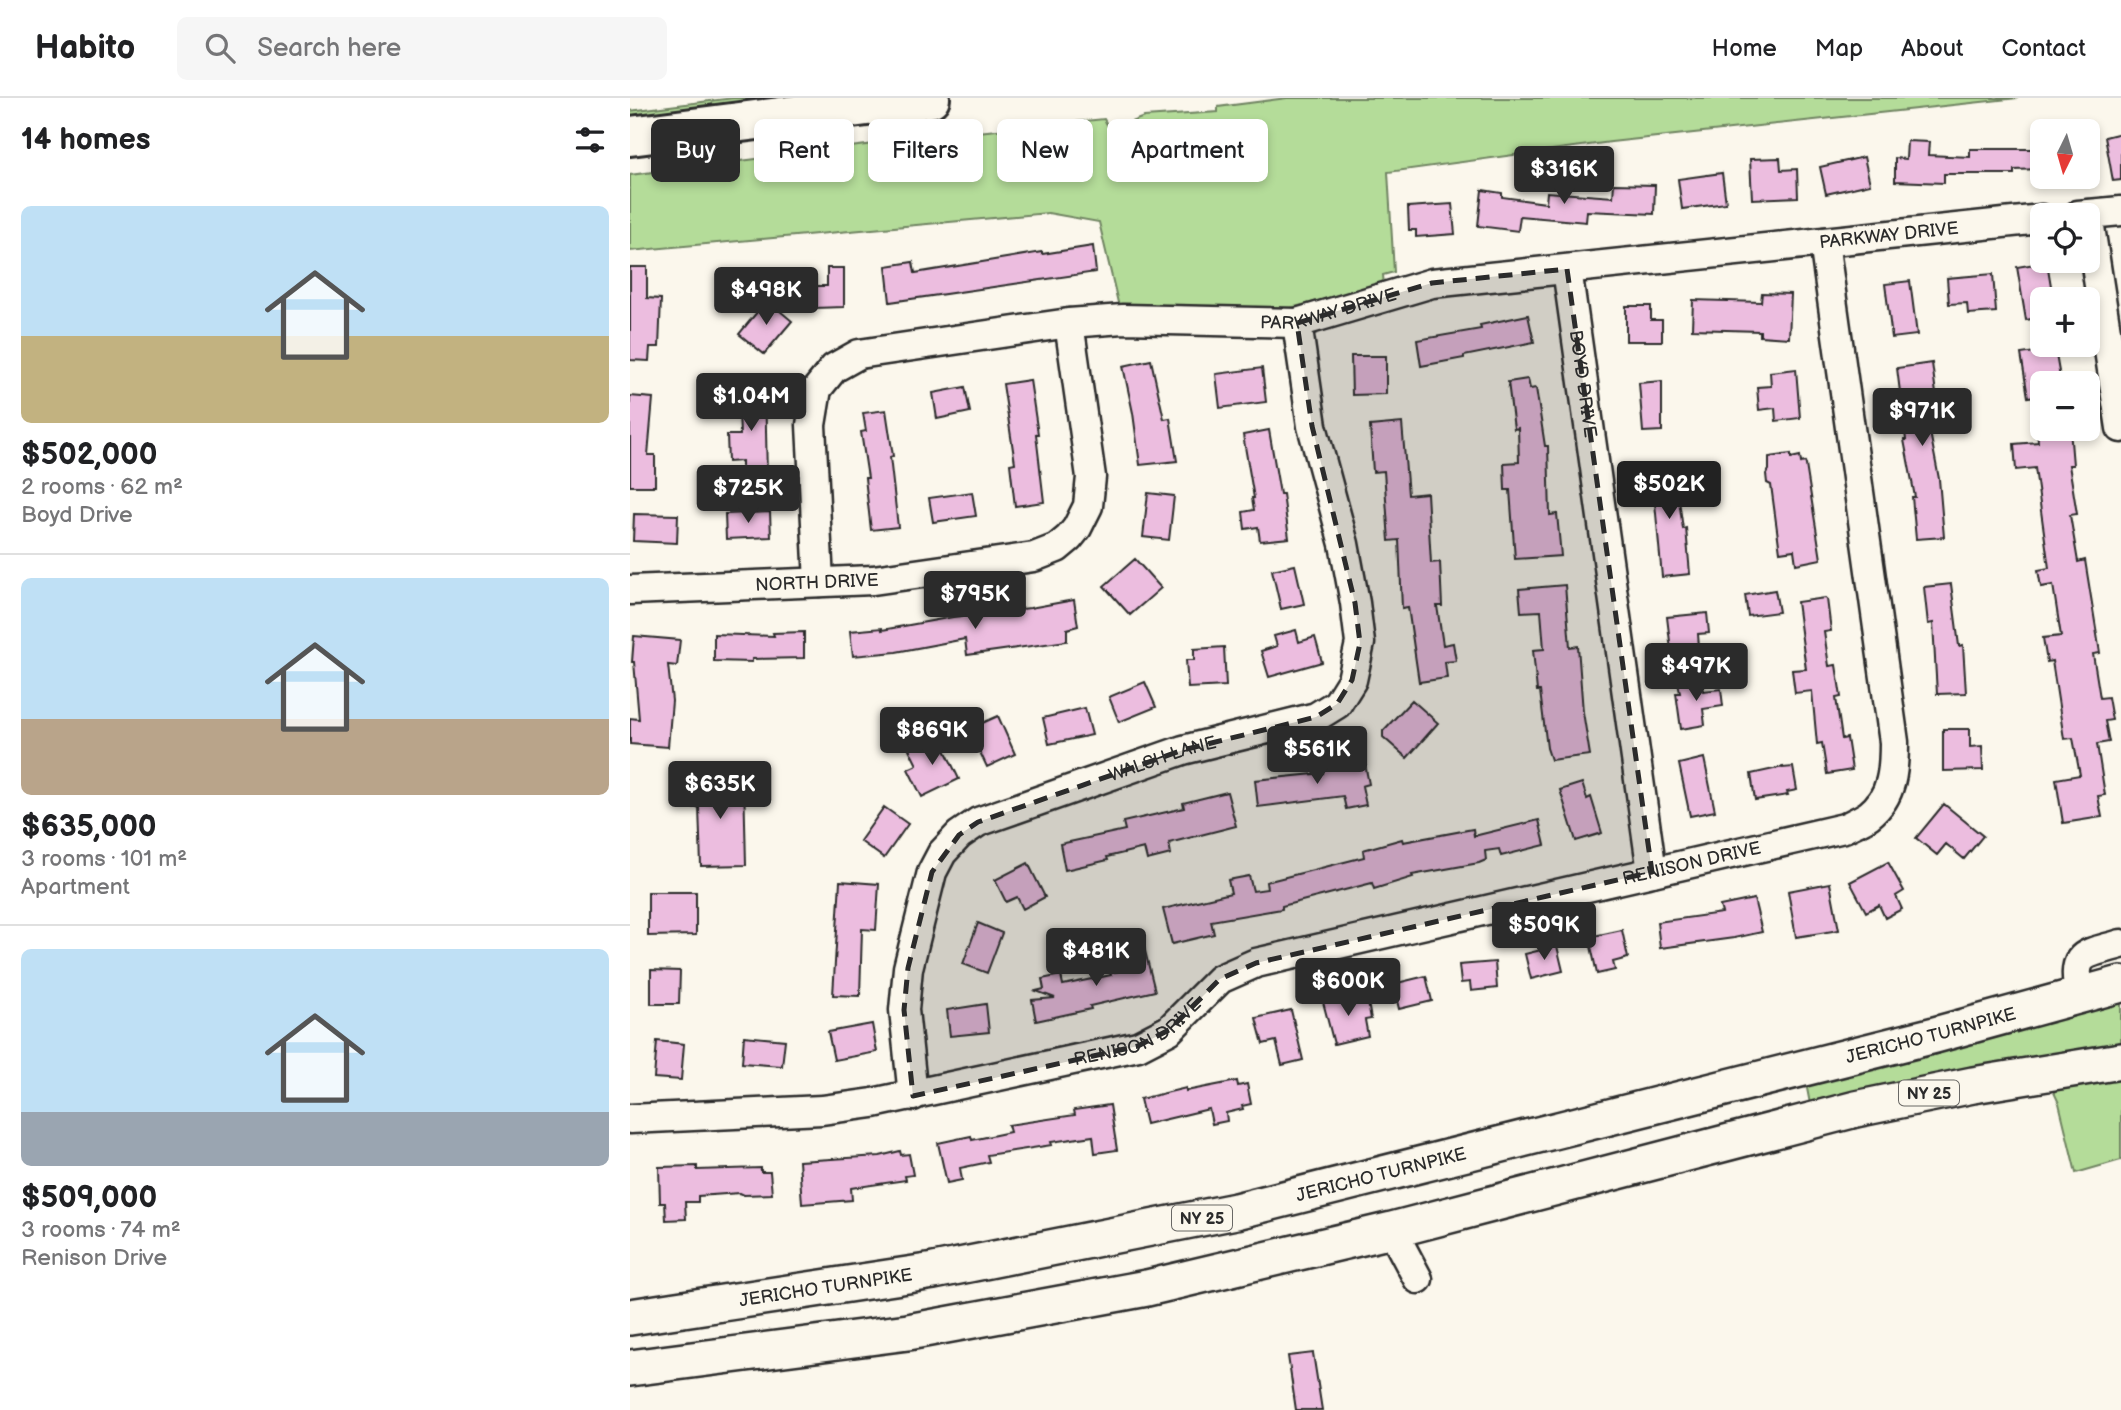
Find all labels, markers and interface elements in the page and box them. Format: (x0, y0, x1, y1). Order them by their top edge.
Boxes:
search box (177, 17, 667, 80)
text: Habito (35, 28, 135, 68)
icon: search (201, 29, 239, 67)
text: Search here (257, 33, 401, 64)
text: Home (1712, 34, 1777, 63)
text: Map (1815, 34, 1863, 63)
text: About (1901, 34, 1963, 63)
text: Contact (2001, 34, 2086, 63)
chip: Buy (651, 119, 740, 182)
chip: Rent (754, 119, 854, 182)
chip: Filters (868, 119, 983, 182)
chip: New (997, 119, 1093, 182)
chip: Apartment (1107, 119, 1268, 182)
north arrow (2030, 119, 2100, 189)
map controls (2030, 119, 2100, 441)
icon: filters (571, 121, 609, 159)
text: 14 homes (21, 122, 150, 158)
pin: $316K (1515, 146, 1613, 206)
text: $316K (1530, 155, 1598, 183)
button: locate (2030, 203, 2100, 273)
street label: PARKWAY DRIVE (1818, 218, 1960, 253)
icon: home (252, 252, 378, 378)
pin: $498K (717, 268, 815, 327)
text: $498K (730, 276, 802, 304)
street label: PARKWAY DRIVE (1260, 284, 1399, 334)
button: + (2030, 287, 2100, 357)
street label: BOYD DRIVE (1565, 329, 1601, 439)
button: − (2030, 371, 2100, 441)
pin: $1.04M (694, 374, 808, 433)
text: $1.04M (712, 382, 790, 410)
pin: $971K (1873, 388, 1971, 448)
text: $971K (1889, 397, 1955, 425)
text: $502,000 (21, 437, 157, 473)
pin: $502K (1620, 462, 1718, 521)
pin: $725K (699, 466, 797, 525)
text: $502K (1633, 470, 1705, 498)
text: 2 rooms · 62 m² (21, 473, 183, 501)
text: $725K (713, 474, 783, 502)
text: Boyd Drive (21, 501, 133, 529)
street label: NORTH DRIVE (755, 570, 879, 596)
pin: $795K (926, 572, 1024, 631)
text: $795K (940, 580, 1010, 608)
icon: home (252, 624, 378, 750)
pin: $497K (1647, 644, 1745, 703)
text: $497K (1661, 652, 1731, 680)
pin: $869K (883, 708, 981, 767)
text: $869K (896, 716, 968, 744)
pin: $561K (1268, 726, 1366, 786)
street label: WALSH LANE (1106, 732, 1219, 786)
text: $561K (1283, 735, 1351, 763)
pin: $635K (671, 762, 769, 821)
text: $635K (684, 770, 756, 798)
text: $635,000 (21, 809, 157, 845)
street label: RENISON DRIVE (1620, 837, 1763, 890)
text: 3 rooms · 101 m² (21, 845, 187, 873)
text: Apartment (21, 873, 130, 901)
pin: $509K (1495, 902, 1593, 962)
text: $509K (1508, 911, 1580, 939)
pin: $481K (1047, 928, 1145, 988)
text: $481K (1062, 937, 1130, 965)
pin: $600K (1299, 958, 1397, 1018)
text: $600K (1311, 967, 1385, 995)
street label: RENISON DRIVE (1072, 994, 1206, 1071)
icon: home (252, 995, 378, 1121)
street label: JERICHO TURNPIKE (1844, 1003, 2018, 1068)
road number: NY 25 (1899, 1080, 1959, 1105)
street label: JERICHO TURNPIKE (1294, 1143, 1469, 1206)
text: $509,000 (21, 1180, 157, 1216)
road number: NY 25 (1172, 1206, 1232, 1230)
text: 3 rooms · 74 m² (21, 1216, 181, 1244)
text: Renison Drive (21, 1244, 167, 1272)
street label: JERICHO TURNPIKE (738, 1264, 914, 1311)

